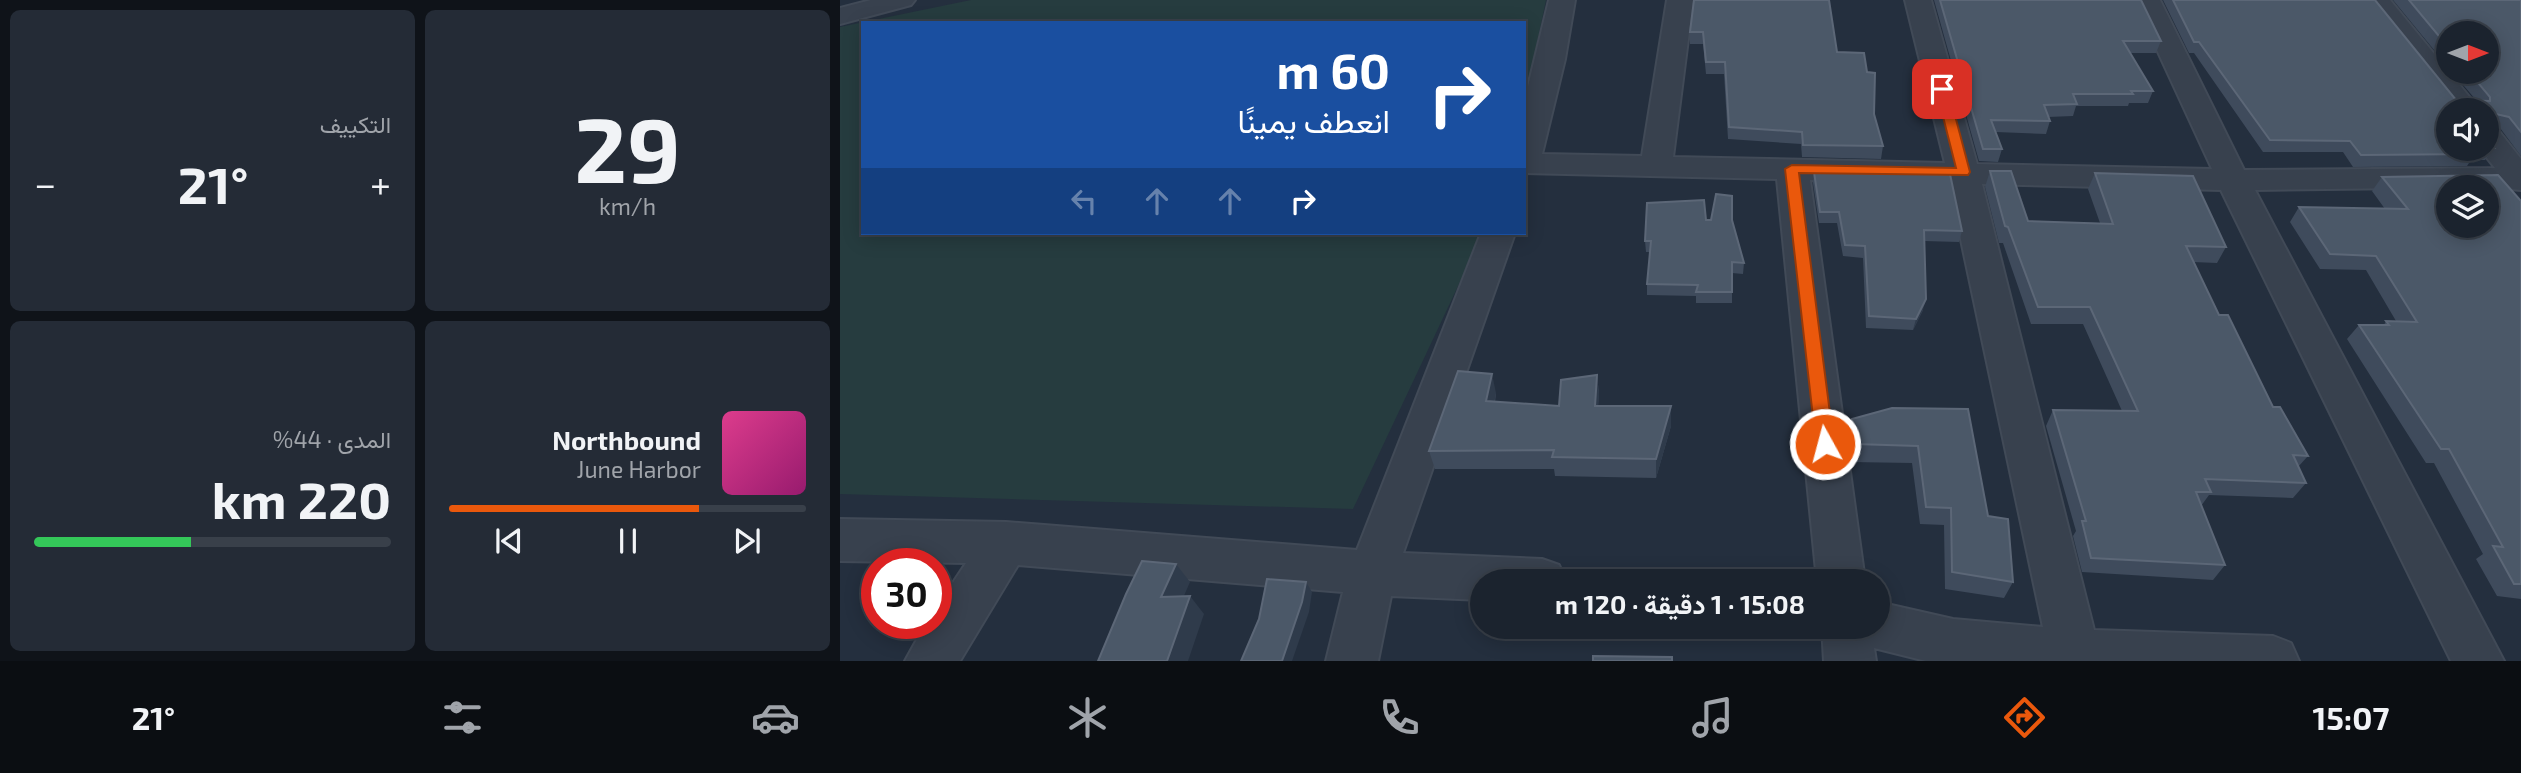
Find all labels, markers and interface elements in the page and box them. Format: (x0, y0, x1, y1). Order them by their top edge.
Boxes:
north arrow (2436, 21, 2499, 84)
map controls (2436, 21, 2499, 238)
text: 60 m (1276, 40, 1390, 99)
icon: right (1414, 49, 1505, 140)
pin (1912, 59, 1972, 119)
icon: arrive (1923, 70, 1961, 108)
text: 29 (574, 92, 681, 201)
button: sound (2436, 98, 2499, 161)
text: انعطف يمينًا (1238, 101, 1390, 139)
text: التكييف (320, 110, 391, 138)
text: 21° (178, 152, 248, 214)
text: − (34, 160, 56, 206)
text: + (370, 160, 391, 206)
button: layers (2436, 175, 2499, 238)
icon: left (1065, 182, 1103, 220)
icon: ahead (1138, 182, 1176, 220)
icon: ahead (1211, 182, 1249, 220)
icon: right (1284, 182, 1322, 220)
text: km/h (599, 192, 656, 220)
position arrow (1788, 407, 1862, 481)
text: Northbound (552, 424, 701, 455)
text: المدى · 44% (273, 425, 391, 453)
text: June Harbor (577, 455, 701, 483)
text: 220 km (212, 467, 391, 529)
icon: previous (490, 522, 528, 560)
icon: pause (609, 522, 647, 560)
icon: next (728, 522, 766, 560)
speed limit sign: 30 (861, 548, 952, 639)
text: 15:08 · 1 دقيقة · 120 m (1555, 588, 1805, 619)
icon: filters (438, 693, 487, 742)
icon: car (751, 693, 800, 742)
icon: climate (1063, 693, 1112, 742)
icon: phone (1375, 693, 1424, 742)
icon: music (1688, 693, 1737, 742)
icon: directions (2000, 693, 2049, 742)
text: 21° (132, 698, 175, 736)
text: 15:07 (2313, 698, 2389, 736)

